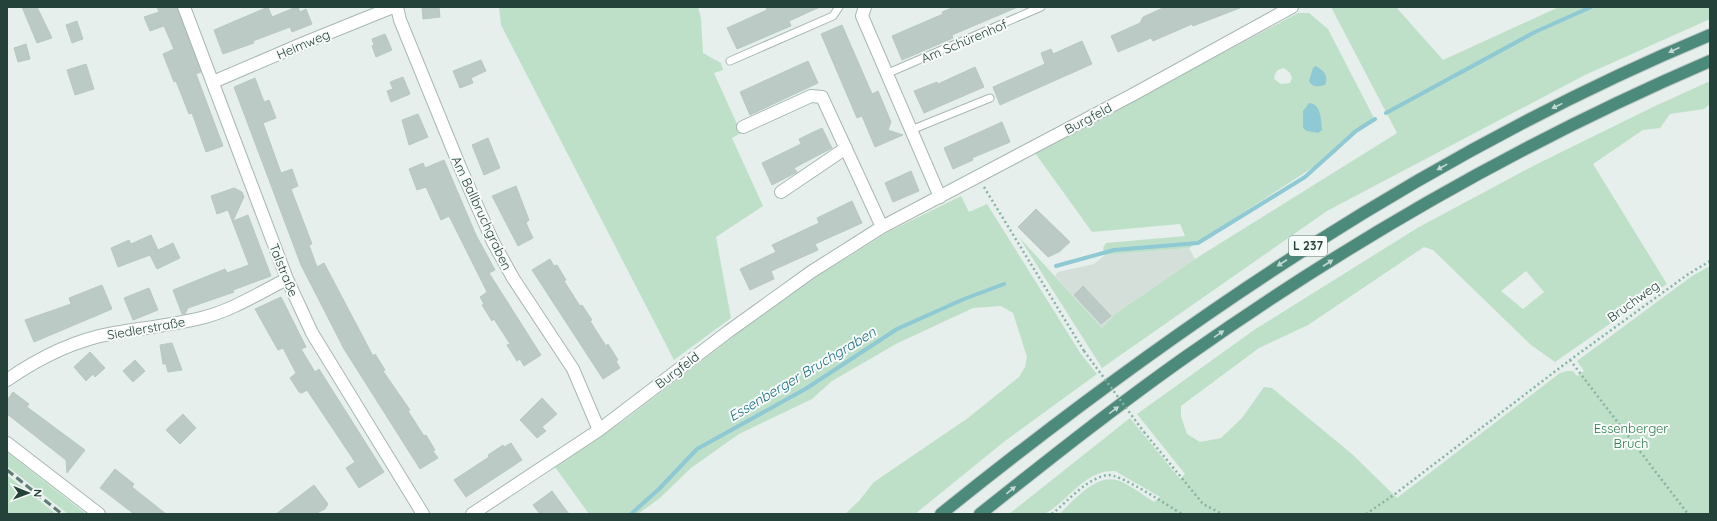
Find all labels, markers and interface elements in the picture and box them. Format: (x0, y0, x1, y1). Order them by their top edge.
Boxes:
street label: Am Schürenhof (918, 16, 1010, 66)
street label: Heimweg (274, 26, 332, 62)
one-way arrow (1668, 48, 1680, 54)
street label: Burgfeld (1062, 99, 1114, 137)
one-way arrow (1551, 103, 1563, 109)
street label: Am Ballbruchgraben (449, 153, 515, 273)
one-way arrow (1436, 163, 1448, 170)
road number: L 237 (1289, 236, 1327, 256)
street label: Talstraße (266, 241, 302, 299)
one-way arrow (1277, 259, 1288, 266)
one-way arrow (1322, 259, 1334, 266)
street label: Bruchweg (1604, 277, 1662, 325)
street label: Siedlerstraße (106, 313, 186, 343)
water label: Essenberger Bruchgraben (725, 322, 880, 425)
one-way arrow (1214, 330, 1224, 338)
street label: Burgfeld (652, 348, 702, 392)
one-way arrow (1108, 406, 1119, 414)
park label: Essenberger Bruch (1594, 420, 1668, 451)
north arrow (8, 473, 48, 513)
one-way arrow (1005, 485, 1016, 494)
text: N (31, 489, 45, 497)

